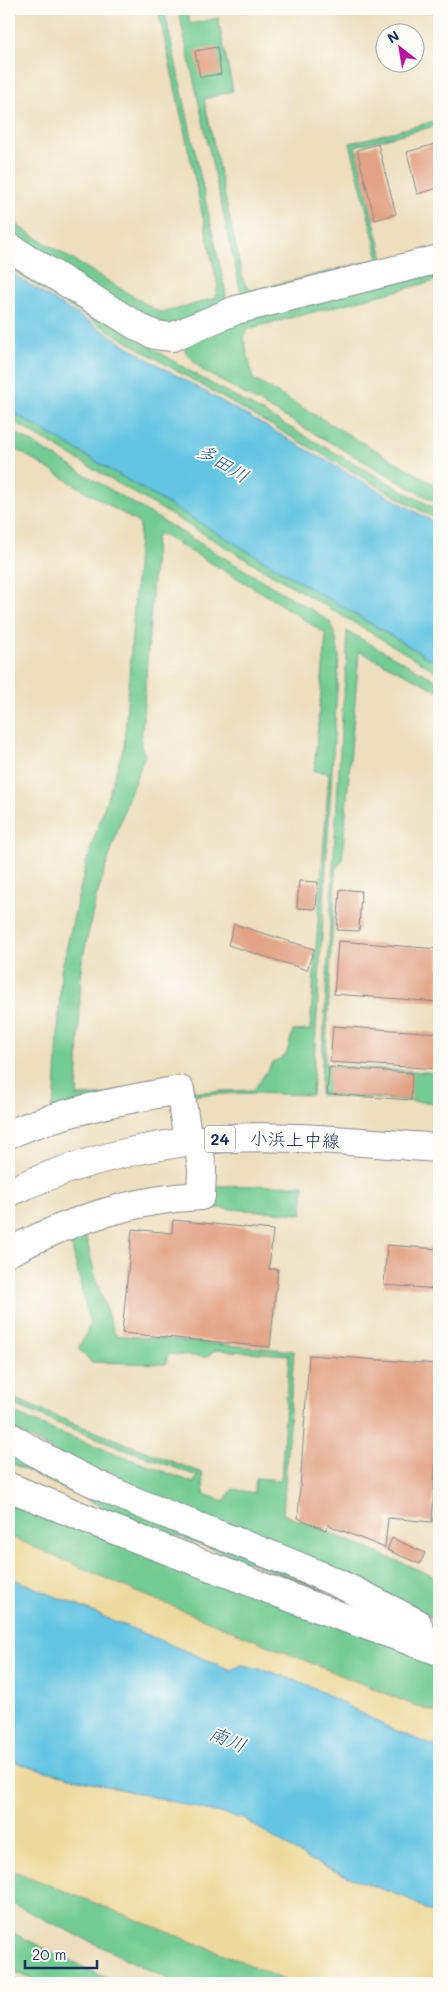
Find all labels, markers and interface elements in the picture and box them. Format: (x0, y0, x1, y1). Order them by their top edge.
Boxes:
north arrow (376, 22, 426, 72)
text: N (384, 26, 403, 47)
water label: 多田川 (192, 437, 254, 488)
street label: 小浜上中線 (250, 1125, 340, 1153)
road number: 24 (205, 1126, 235, 1152)
water label: 南川 (206, 1720, 251, 1757)
scale bar (25, 1937, 98, 1969)
text: 20 m (32, 1944, 66, 1964)

